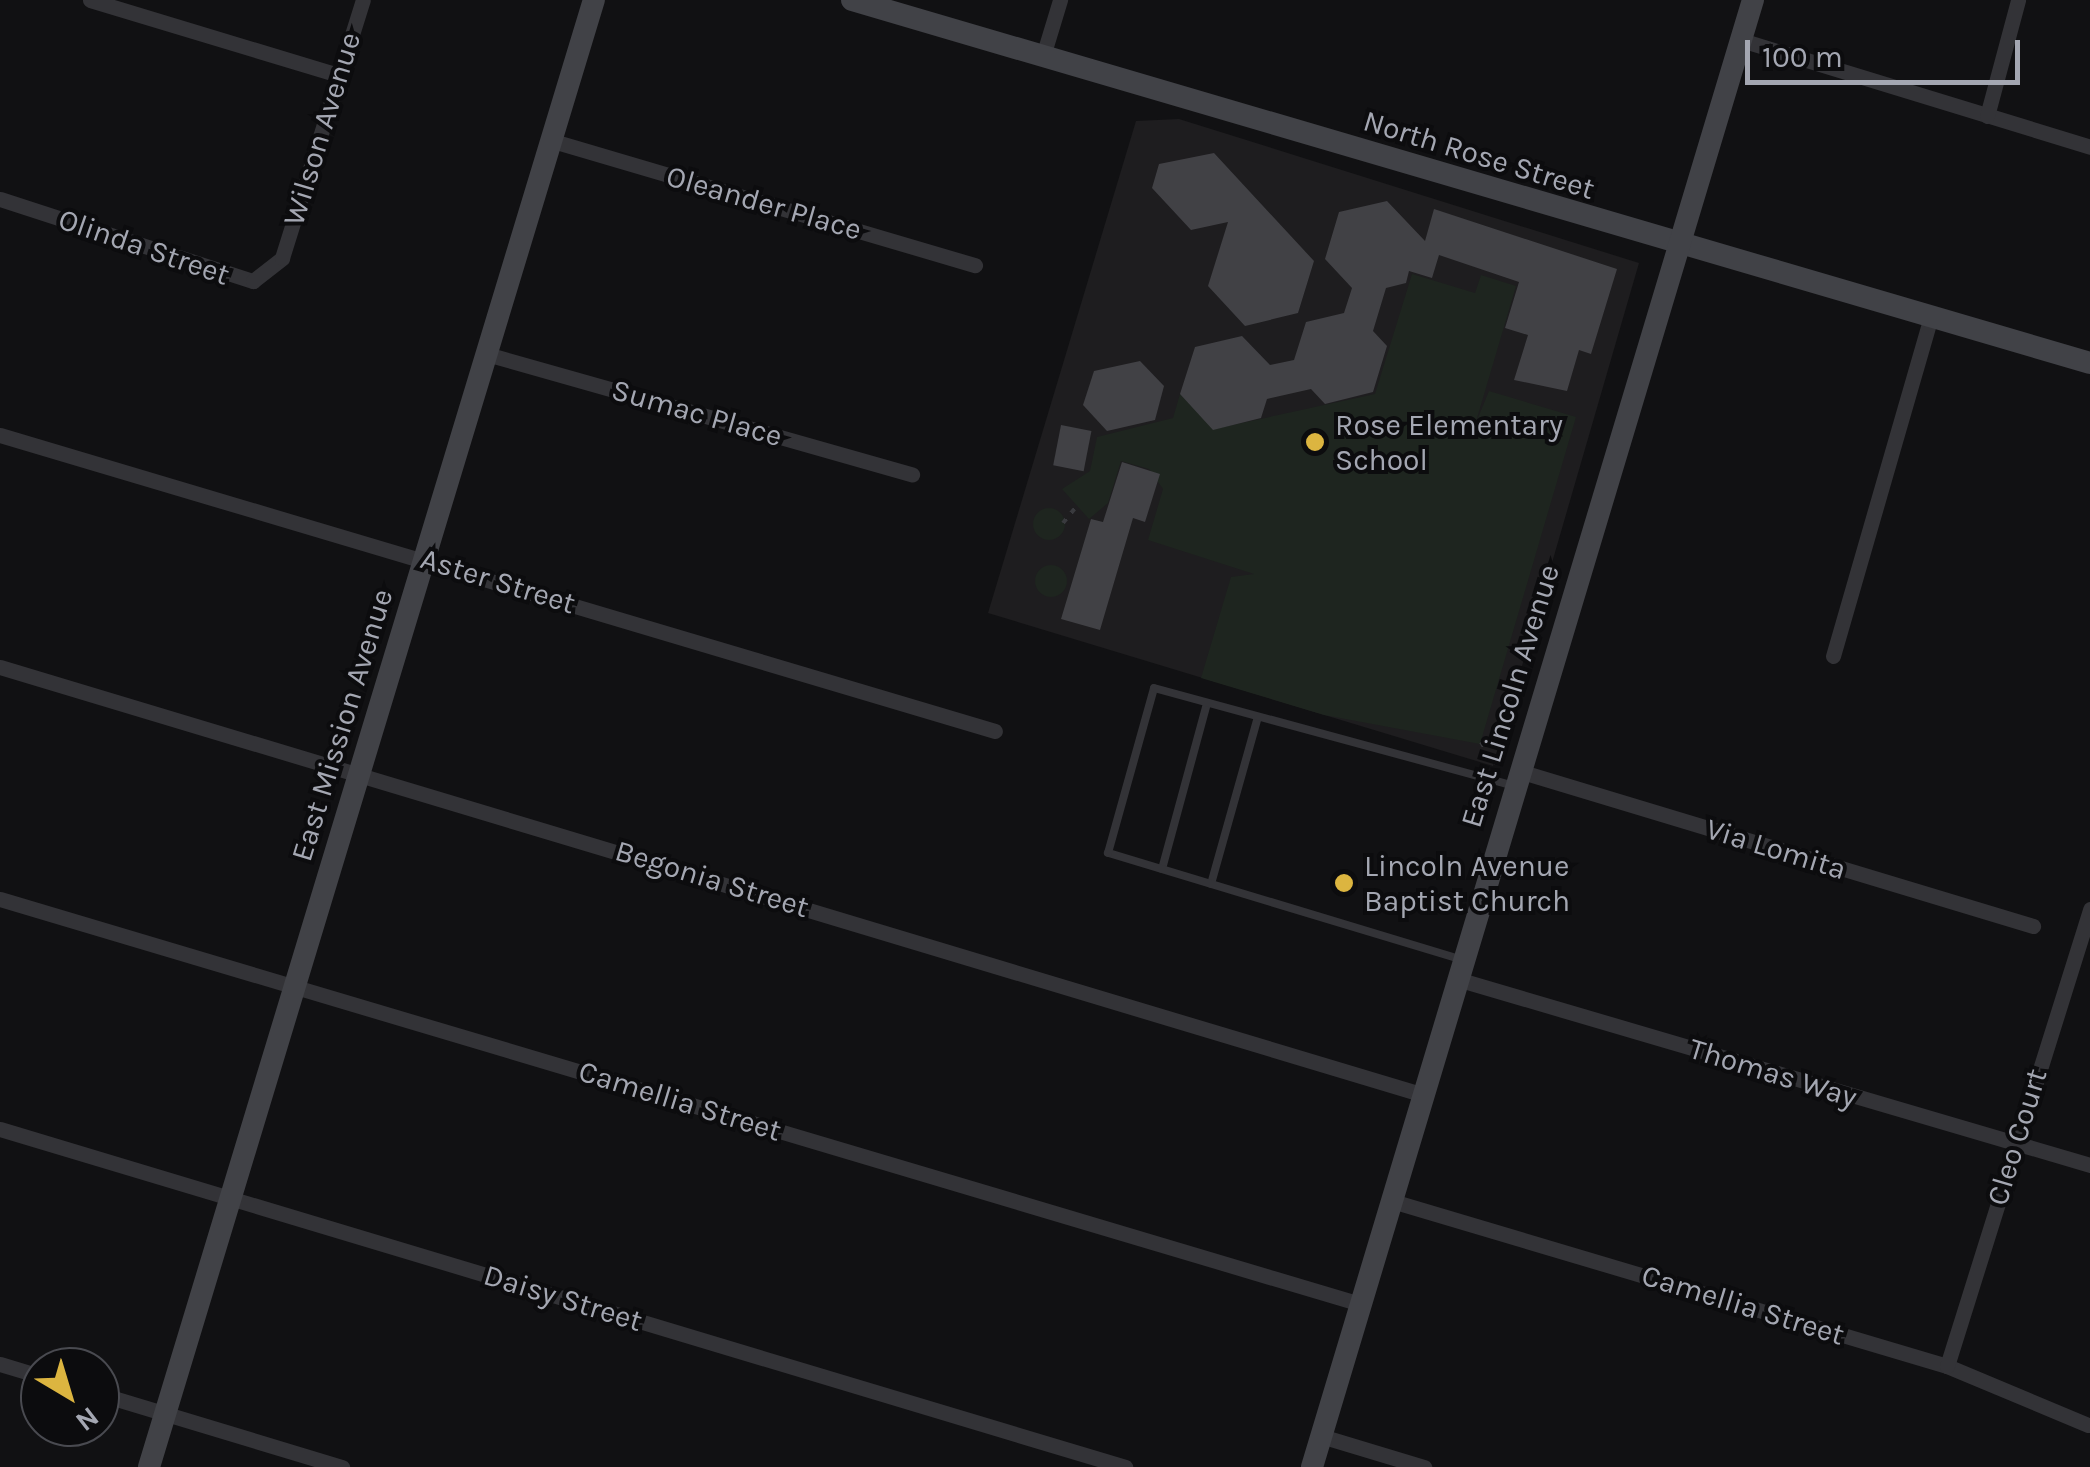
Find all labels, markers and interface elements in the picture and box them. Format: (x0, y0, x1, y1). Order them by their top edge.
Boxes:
scale bar (1750, 20, 2025, 82)
street label: Wilson Avenue (276, 28, 368, 230)
text: 100 m (1762, 39, 1843, 75)
street label: North Rose Street (1359, 103, 1599, 207)
street label: Oleander Place (662, 158, 866, 248)
street label: Olinda Street (54, 201, 234, 293)
street label: Sumac Place (608, 371, 786, 455)
place label: Rose Elementary School (1335, 407, 1563, 478)
marker: Rose Elementary School (1304, 431, 1326, 453)
street label: Aster Street (416, 540, 580, 622)
street label: East Lincoln Avenue (1453, 560, 1567, 832)
street label: East Mission Avenue (283, 585, 401, 865)
street label: Via Lomita (1702, 811, 1850, 887)
street label: Begonia Street (611, 832, 813, 926)
place label: Lincoln Avenue Baptist Church (1364, 848, 1570, 918)
marker: Lincoln Avenue Baptist Church (1333, 872, 1355, 894)
street label: Thomas Way (1685, 1030, 1861, 1116)
street label: Camellia Street (574, 1053, 786, 1149)
street label: Cleo Court (1979, 1064, 2055, 1210)
street label: Daisy Street (479, 1257, 647, 1339)
street label: Camellia Street (1637, 1257, 1849, 1353)
north arrow (20, 1347, 120, 1447)
text: N (69, 1400, 106, 1439)

